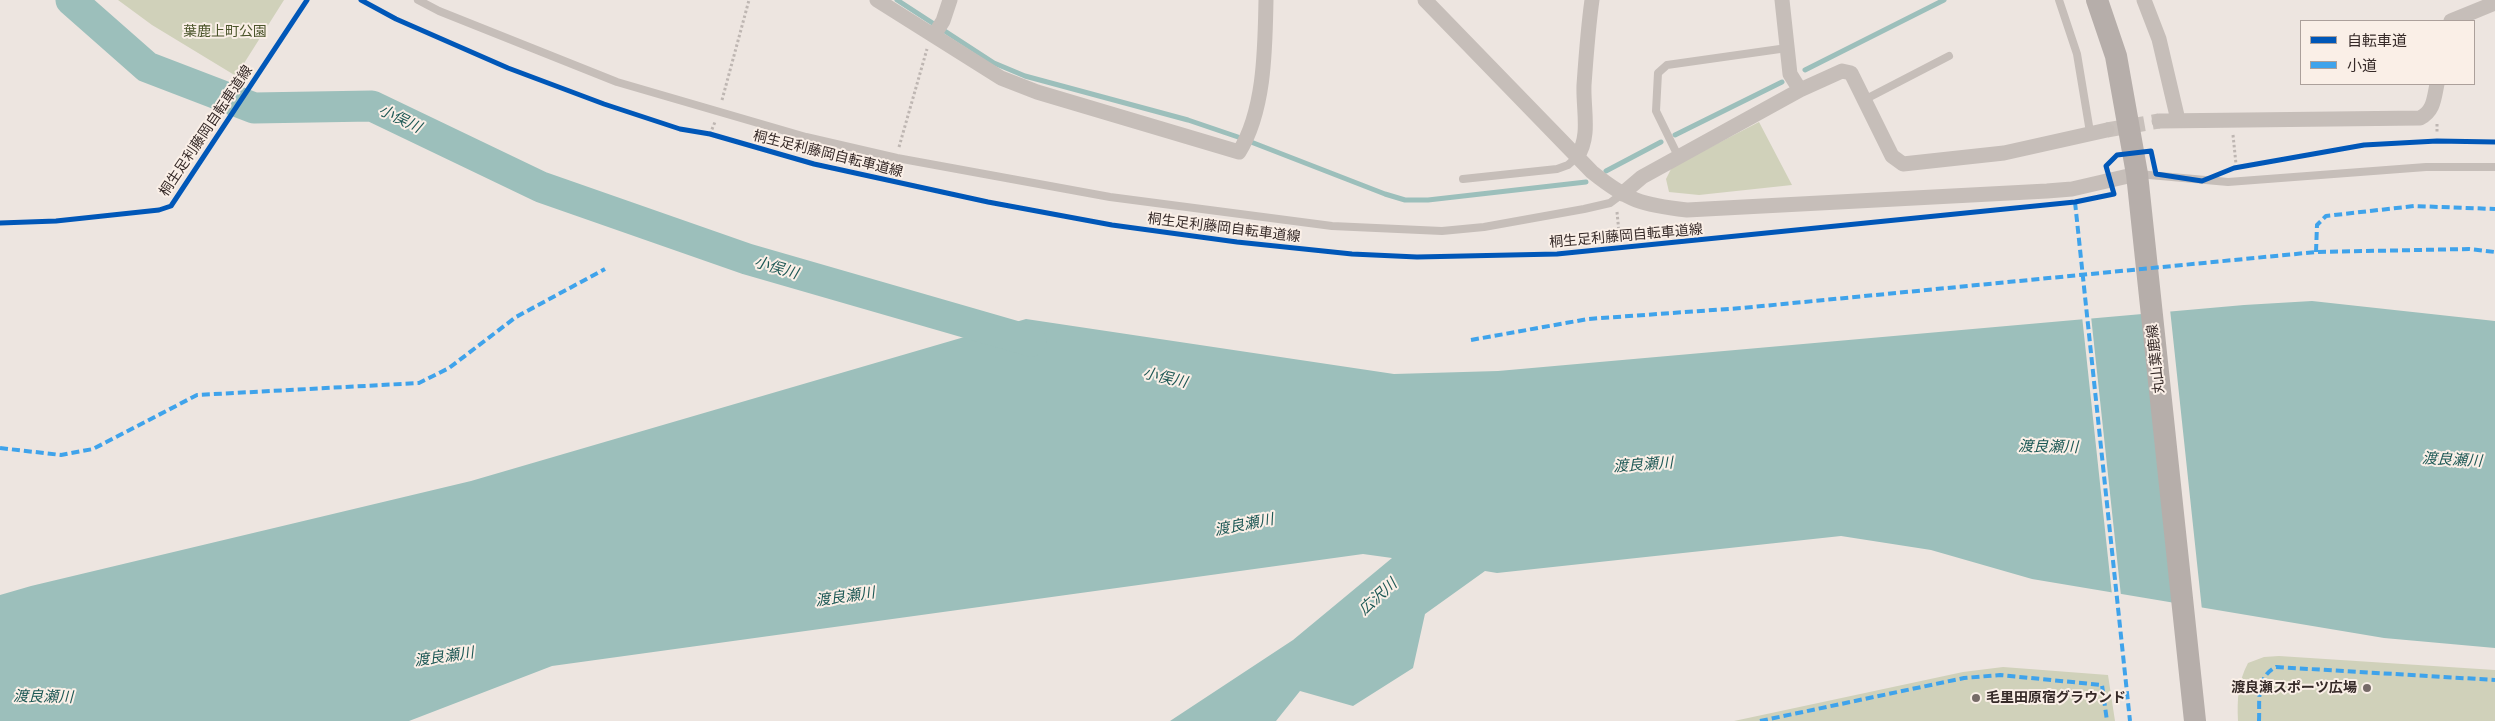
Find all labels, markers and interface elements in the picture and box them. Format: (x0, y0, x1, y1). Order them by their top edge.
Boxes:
legend (2300, 20, 2475, 85)
park label: 葉鹿上町公園 (183, 24, 267, 40)
text: 自転車道 (2347, 34, 2407, 49)
text: 小道 (2347, 59, 2377, 74)
street label: 桐生足利藤岡自転車道線 (156, 62, 256, 200)
water label: 小俣川 (376, 101, 424, 137)
street label: 桐生足利藤岡自転車道線 (751, 127, 905, 181)
street label: 桐生足利藤岡自転車道線 (1147, 210, 1301, 246)
street label: 桐生足利藤岡自転車道線 (1549, 221, 1703, 251)
water label: 小俣川 (752, 253, 800, 283)
street label: 丸山葉鹿線 (2144, 323, 2168, 395)
water label: 小俣川 (1141, 364, 1189, 392)
water label: 渡良瀬川 (2018, 437, 2078, 457)
water label: 渡良瀬川 (2422, 449, 2482, 471)
water label: 渡良瀬川 (1612, 454, 1674, 476)
water label: 渡良瀬川 (1213, 510, 1275, 540)
water label: 広沢川 (1355, 575, 1401, 619)
water label: 渡良瀬川 (814, 584, 876, 610)
water label: 渡良瀬川 (413, 644, 475, 670)
place label: 渡良瀬スポーツ広場 (2231, 680, 2357, 696)
marker: 渡良瀬スポーツ広場 (2361, 682, 2373, 694)
water label: 渡良瀬川 (13, 687, 73, 707)
place label: 毛里田原宿グラウンド (1986, 690, 2126, 706)
marker: 毛里田原宿グラウンド (1970, 692, 1982, 704)

